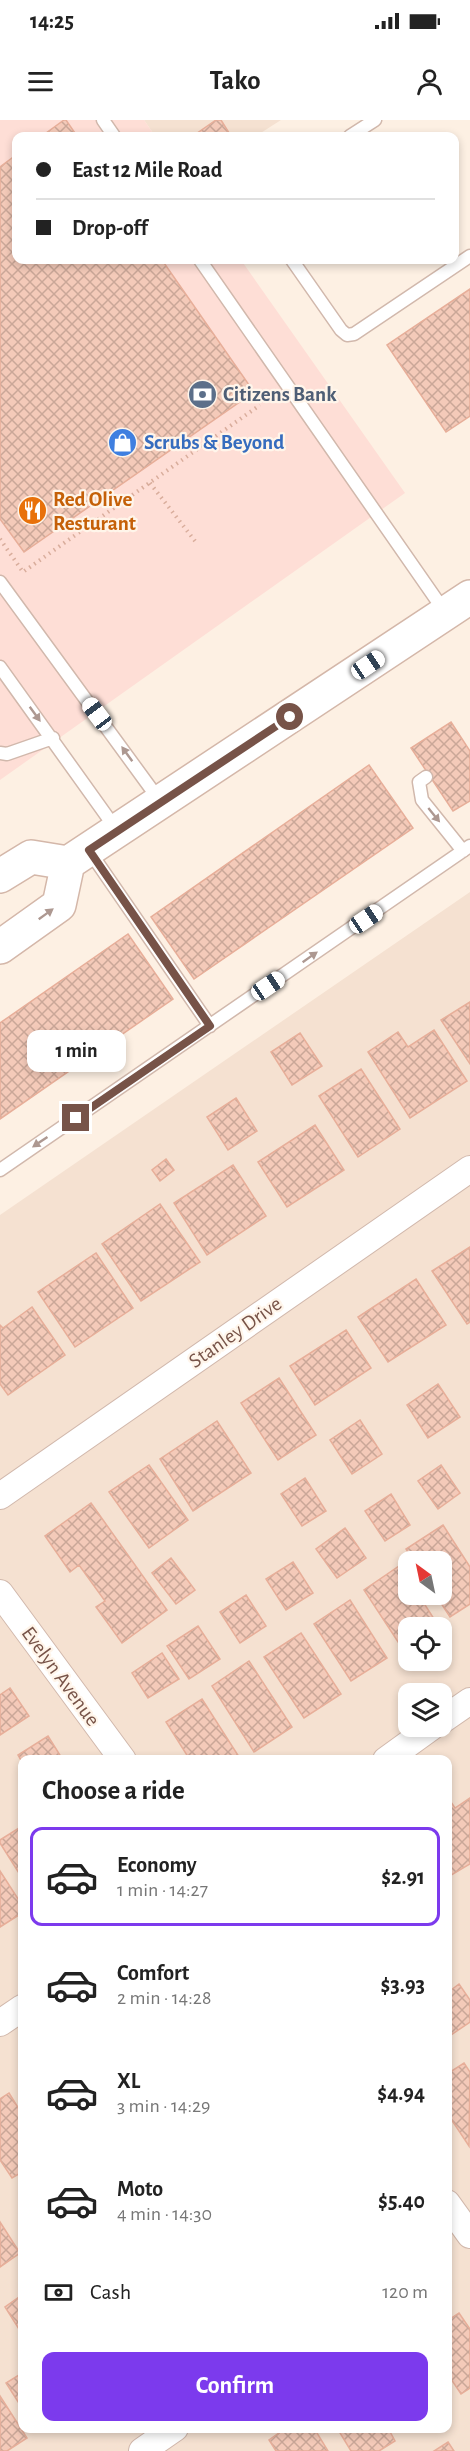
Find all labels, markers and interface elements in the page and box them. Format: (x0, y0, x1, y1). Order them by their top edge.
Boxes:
text: 14:25 (30, 10, 74, 32)
icon: menu (24, 65, 57, 98)
icon: person (413, 65, 446, 98)
text: Tako (209, 67, 261, 94)
text: East 12 Mile Road (72, 159, 222, 181)
text: Drop-off (72, 217, 148, 239)
bank icon: Citizens Bank (186, 378, 218, 410)
place label: Citizens Bank (223, 384, 337, 405)
shop icon: Scrubs & Beyond (107, 426, 139, 458)
place label: Scrubs & Beyond (144, 432, 284, 453)
place label: Red Olive Resturant (53, 489, 136, 534)
restaurant icon: Red Olive Resturant (16, 495, 48, 527)
car (348, 647, 388, 683)
car (79, 694, 115, 734)
route start (276, 703, 303, 730)
one-way arrow (29, 705, 41, 721)
one-way arrow (121, 747, 133, 763)
one-way arrow (427, 807, 440, 823)
car (346, 901, 386, 937)
one-way arrow (39, 908, 54, 920)
one-way arrow (301, 951, 317, 963)
car (248, 968, 288, 1004)
callout: 1 min (26, 1031, 125, 1073)
text: 1 min (55, 1041, 98, 1061)
route end (62, 1104, 89, 1131)
one-way arrow (32, 1137, 49, 1148)
street label: Stanley Drive (185, 1293, 286, 1372)
north arrow (398, 1551, 452, 1605)
map controls (398, 1551, 452, 1737)
button: locate (398, 1617, 452, 1671)
street label: Evelyn Avenue (18, 1623, 104, 1730)
button: layers (398, 1683, 452, 1737)
text: Choose a ride (42, 1777, 185, 1804)
icon: car (45, 1850, 99, 1904)
text: Economy (117, 1854, 197, 1876)
text: $2.91 (381, 1866, 425, 1888)
text: 1 min · 14:27 (117, 1880, 208, 1900)
icon: car (45, 1958, 99, 2012)
text: Comfort (117, 1962, 189, 1984)
text: $3.93 (380, 1974, 425, 1996)
text: 2 min · 14:28 (117, 1988, 211, 2008)
icon: car (45, 2066, 99, 2120)
text: XL (117, 2070, 140, 2092)
text: $4.94 (377, 2082, 425, 2104)
text: 3 min · 14:29 (117, 2096, 210, 2116)
icon: car (45, 2174, 99, 2228)
text: Moto (117, 2178, 163, 2200)
text: $5.40 (378, 2190, 425, 2212)
text: 4 min · 14:30 (117, 2204, 212, 2224)
icon: cash (42, 2276, 75, 2309)
text: Cash (90, 2281, 131, 2303)
text: 120 m (382, 2282, 428, 2302)
button: Confirm (42, 2352, 428, 2421)

